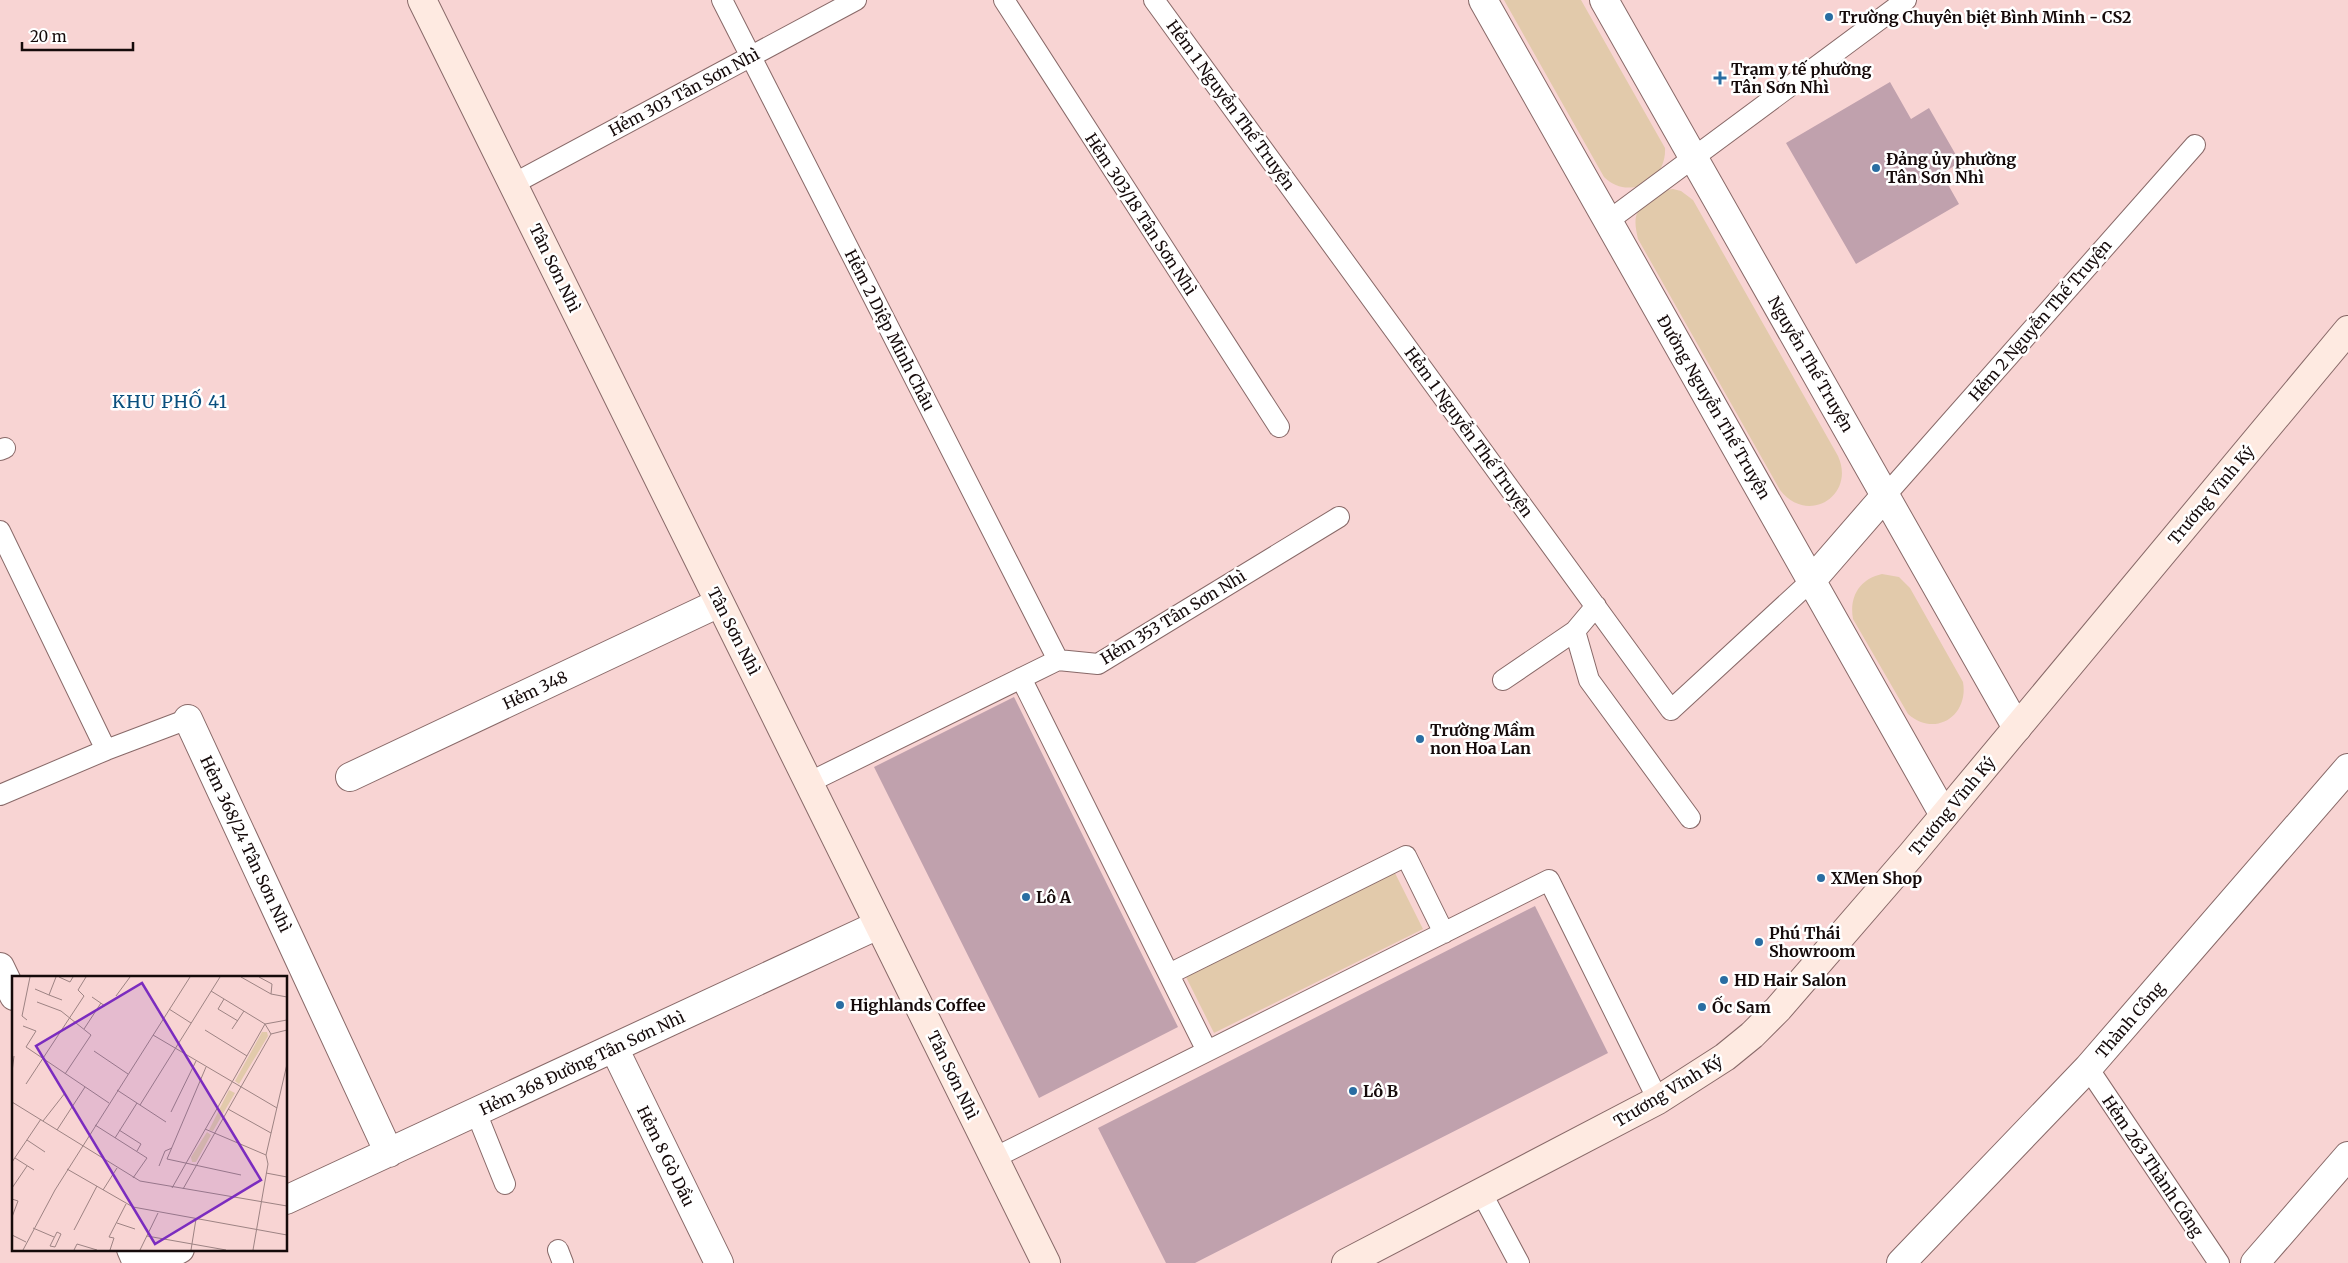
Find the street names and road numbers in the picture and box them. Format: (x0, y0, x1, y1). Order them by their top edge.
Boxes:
street label: Hẻm 1 Nguyễn Thế Truyện (1163, 16, 1300, 194)
street label: Hẻm 303 Tân Sơn Nhì (605, 44, 763, 140)
street label: Hẻm 303/18 Tân Sơn Nhì (1081, 129, 1201, 299)
street label: Tân Sơn Nhì (525, 221, 585, 315)
street label: Hẻm 2 Nguyễn Thế Truyện (1964, 235, 2116, 405)
street label: Hẻm 2 Diệp Minh Châu (841, 246, 939, 414)
street label: Nguyễn Thế Truyện (1764, 293, 1858, 436)
street label: Đường Nguyễn Thế Truyện (1653, 311, 1775, 503)
street label: Hẻm 1 Nguyễn Thế Truyện (1401, 343, 1538, 521)
street label: Trương Vĩnh Ký (2164, 441, 2259, 549)
street label: Hẻm 353 Tân Sơn Nhì (1097, 566, 1249, 668)
street label: Tân Sơn Nhì (703, 584, 765, 678)
street label: Hẻm 348 (500, 666, 570, 714)
street label: Trương Vĩnh Ký (1905, 752, 2000, 860)
street label: Hẻm 368/24 Tân Sơn Nhì (196, 753, 296, 935)
street label: Thành Công (2091, 977, 2169, 1062)
street label: Hẻm 368 Đường Tân Sơn Nhì (476, 1007, 688, 1119)
street label: Tân Sơn Nhì (923, 1028, 983, 1122)
street label: Trương Vĩnh Ký (1610, 1050, 1727, 1131)
street label: Hẻm 263 Thành Công (2098, 1091, 2208, 1241)
street label: Hẻm 8 Gò Dầu (633, 1102, 699, 1210)

